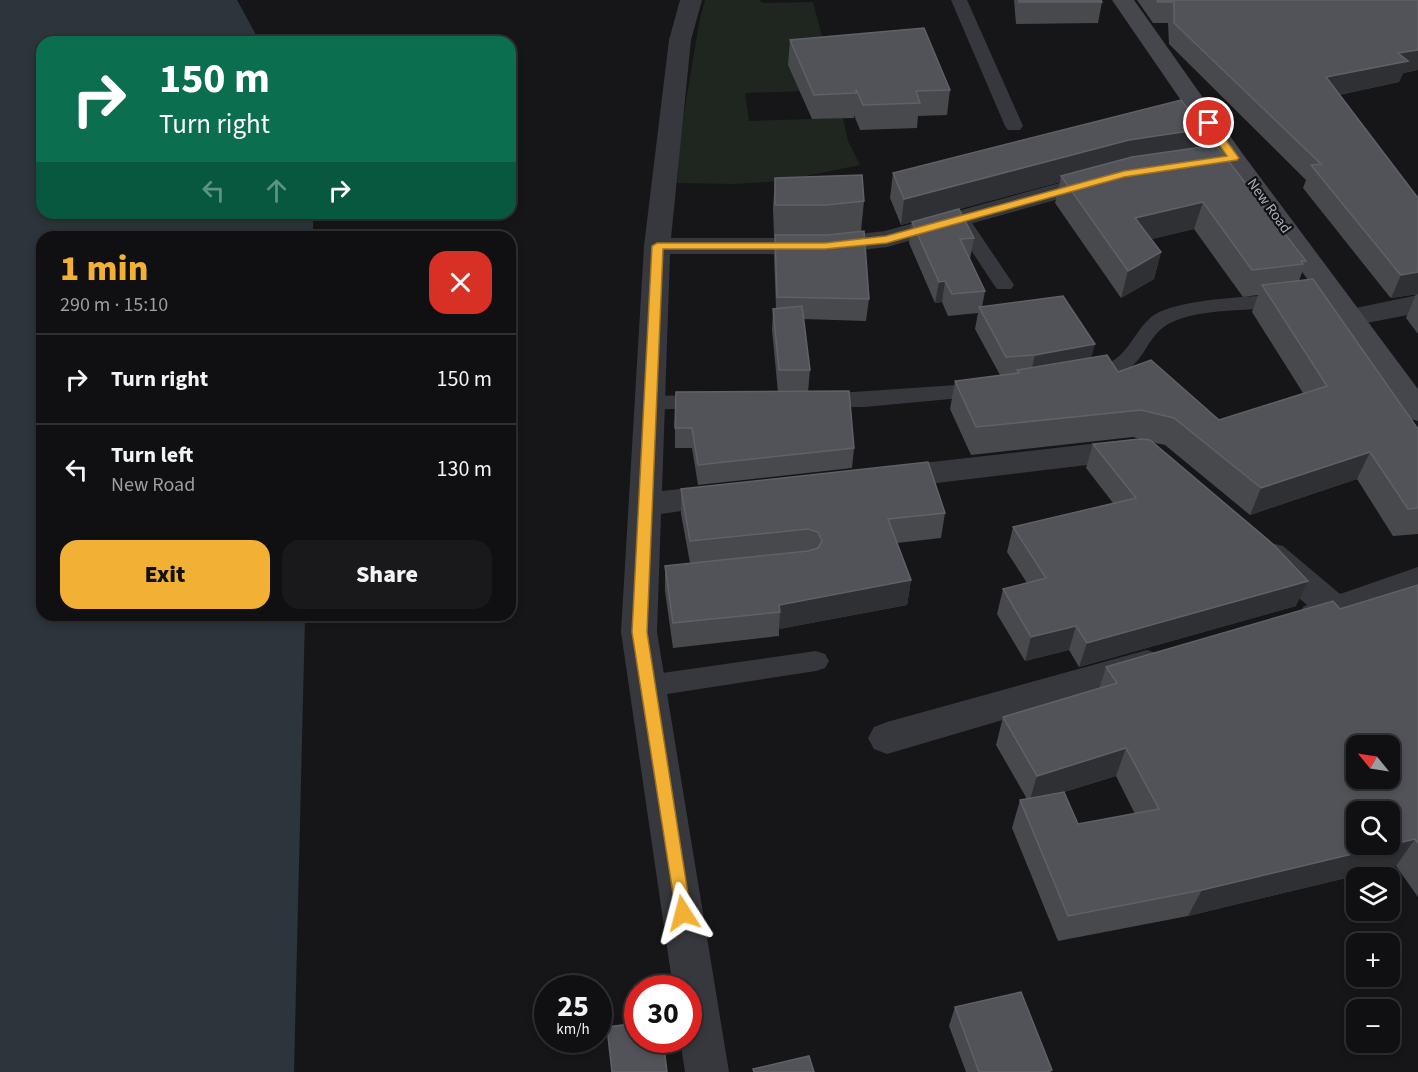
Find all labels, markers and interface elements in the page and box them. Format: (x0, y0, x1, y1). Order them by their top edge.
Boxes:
text: 150 m (159, 49, 270, 109)
icon: right (60, 60, 138, 138)
pin (1183, 97, 1234, 148)
text: Turn right (159, 105, 270, 144)
icon: arrive (1192, 106, 1225, 139)
icon: left (197, 174, 230, 207)
icon: ahead (260, 174, 293, 207)
icon: right (323, 174, 356, 207)
street label: New Road (1242, 174, 1296, 238)
text: 1 min (60, 243, 148, 294)
button: close (429, 251, 492, 314)
text: 290 m · 15:10 (60, 291, 168, 319)
icon: right (60, 363, 93, 396)
text: Turn right (111, 363, 208, 395)
text: 150 m (437, 363, 492, 395)
text: Turn left (111, 439, 193, 471)
icon: left (60, 453, 93, 486)
text: 130 m (437, 453, 492, 485)
text: New Road (111, 471, 195, 499)
button: Exit (60, 540, 270, 609)
button: Share (282, 540, 492, 609)
north arrow (1346, 735, 1400, 789)
map controls (1346, 735, 1400, 1053)
button: search (1346, 801, 1400, 855)
button: layers (1346, 867, 1400, 921)
position arrow (651, 881, 715, 945)
button: + (1346, 933, 1400, 987)
speed limit sign: 30 (624, 975, 702, 1053)
text: 25 (557, 985, 589, 1028)
button: − (1346, 999, 1400, 1053)
text: km/h (556, 1019, 590, 1040)

